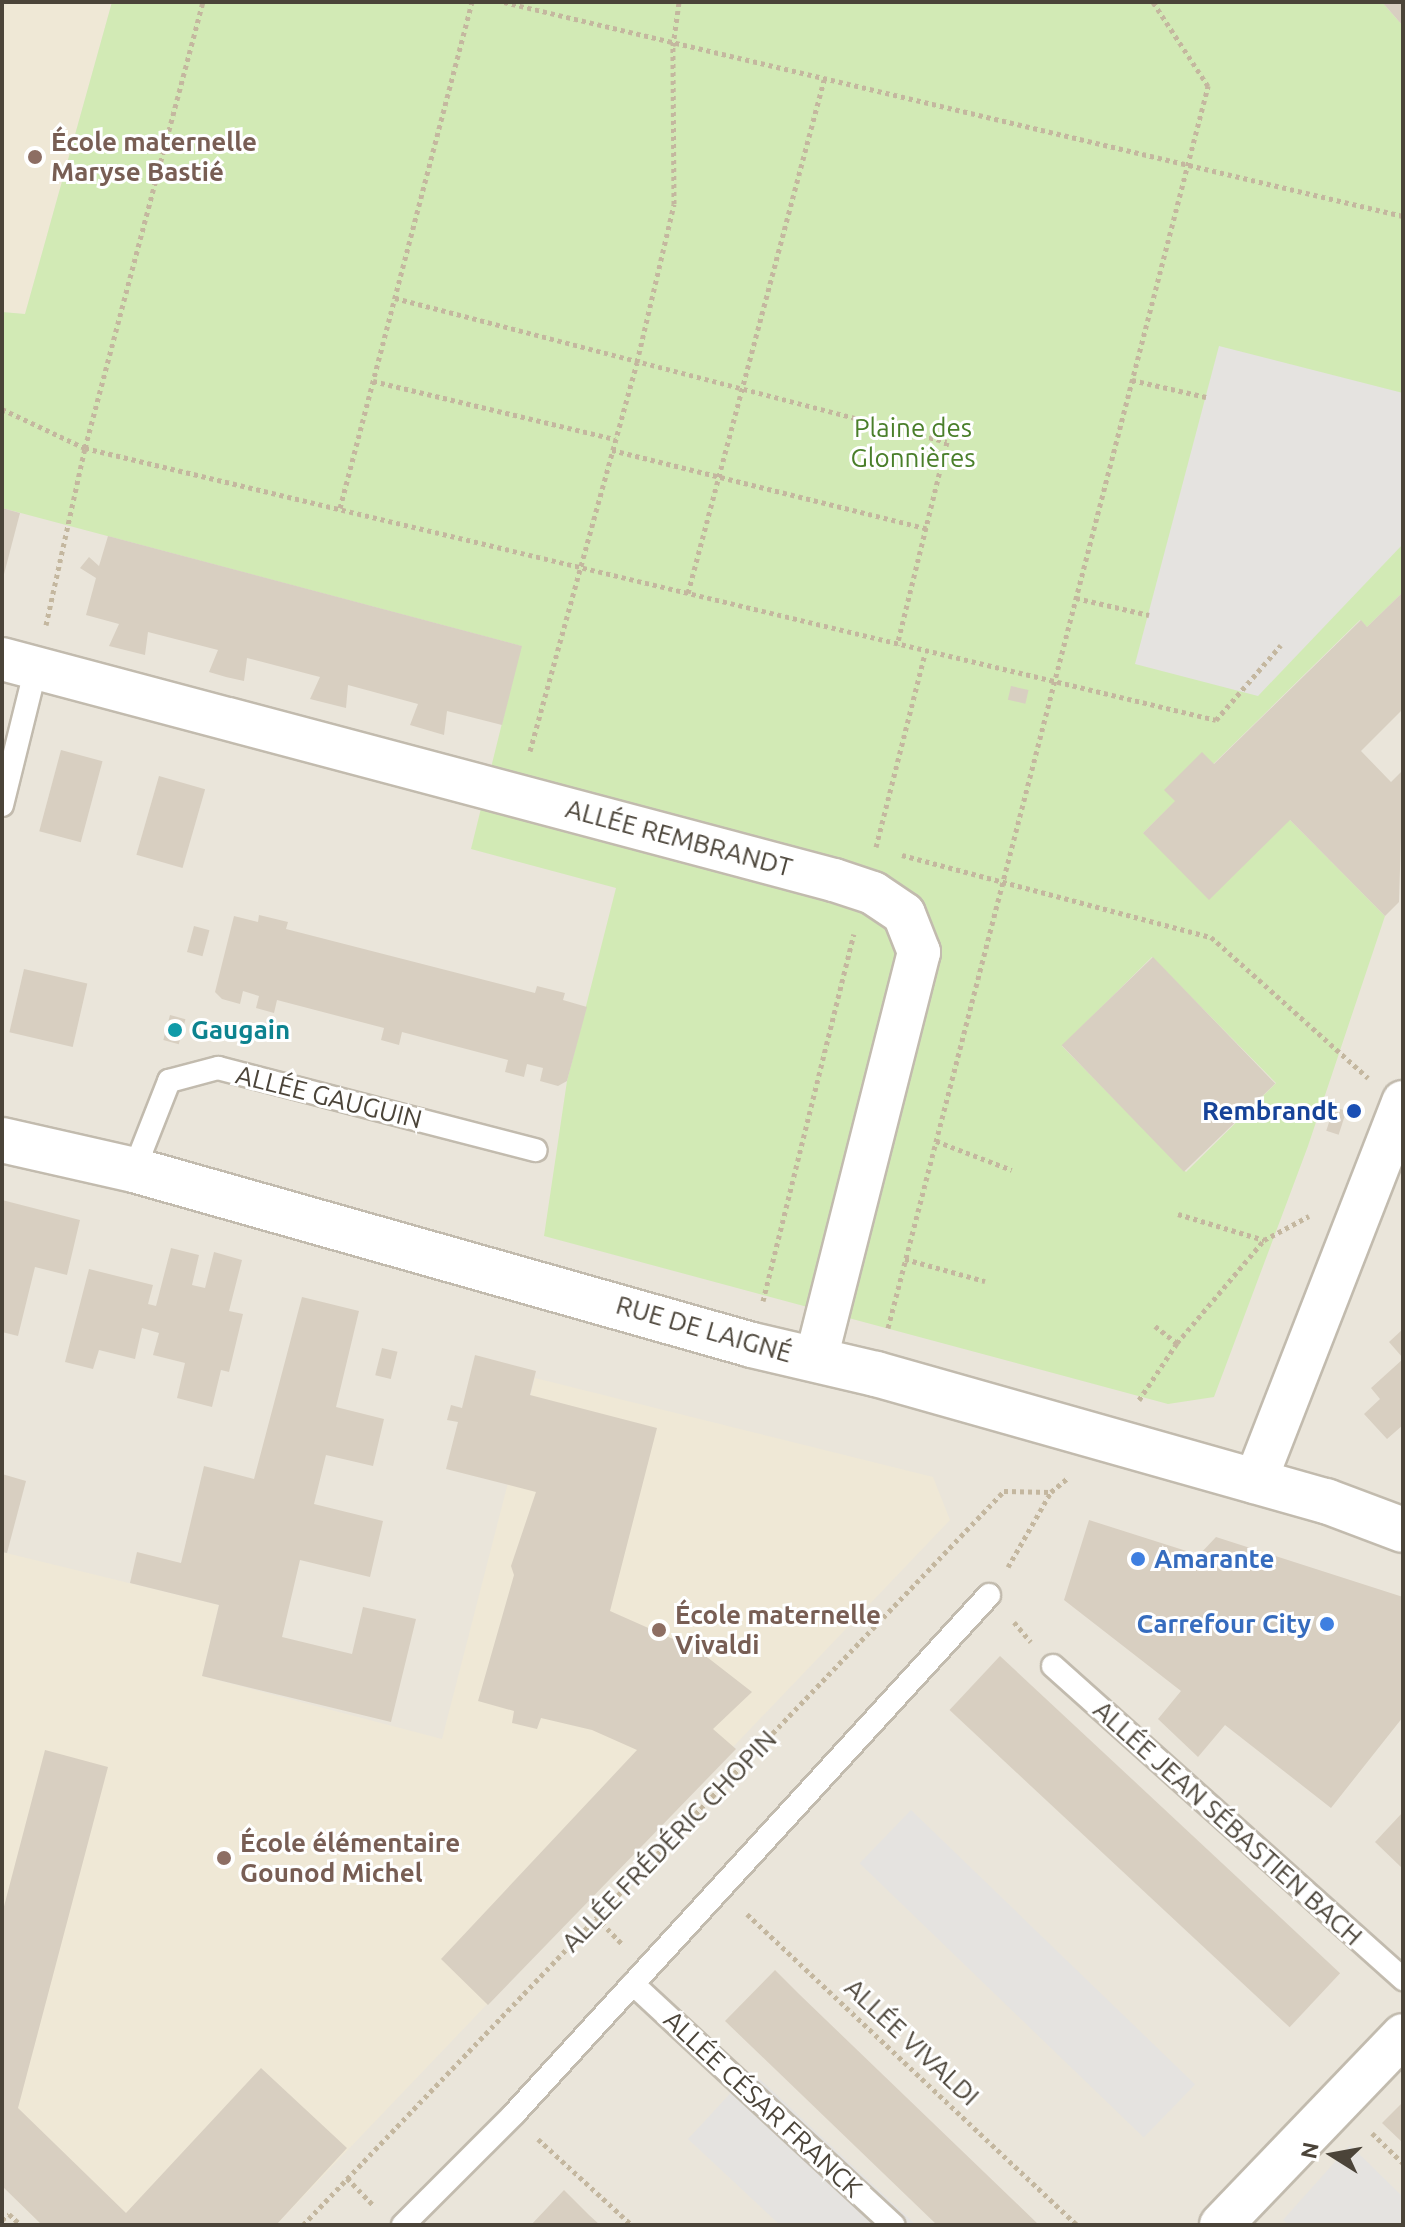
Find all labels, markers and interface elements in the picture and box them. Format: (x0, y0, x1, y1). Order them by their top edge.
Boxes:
place label: École maternelle Maryse Bastié (51, 126, 257, 188)
marker: École maternelle Maryse Bastié (26, 148, 44, 166)
park label: Plaine des Glonnières (850, 412, 976, 474)
street label: ALLÉE REMBRANDT (562, 793, 796, 883)
place label: Gaugain (191, 1014, 290, 1046)
marker: Gaugain (166, 1021, 184, 1039)
street label: ALLÉE GAUGUIN (233, 1059, 425, 1135)
place label: Rembrandt (1202, 1095, 1338, 1127)
marker: Rembrandt (1345, 1102, 1363, 1120)
street label: RUE DE LAIGNÉ (613, 1289, 795, 1369)
place label: Amarante (1154, 1543, 1274, 1575)
marker: Amarante (1129, 1550, 1147, 1568)
place label: École maternelle Vivaldi (675, 1599, 881, 1660)
place label: Carrefour City (1137, 1608, 1311, 1640)
marker: Carrefour City (1318, 1615, 1336, 1633)
marker: École maternelle Vivaldi (650, 1621, 668, 1639)
street label: ALLÉE JEAN SÉBASTIEN BACH (1087, 1694, 1369, 1952)
street label: ALLÉE FRÉDÉRIC CHOPIN (555, 1724, 783, 1958)
place label: École élémentaire Gounod Michel (240, 1827, 460, 1888)
marker: École élémentaire Gounod Michel (215, 1849, 233, 1867)
street label: ALLÉE VIVALDI (838, 1972, 986, 2112)
street label: ALLÉE CÉSAR FRANCK (657, 2004, 869, 2204)
north arrow (1293, 2115, 1373, 2195)
text: N (1295, 2140, 1323, 2161)

